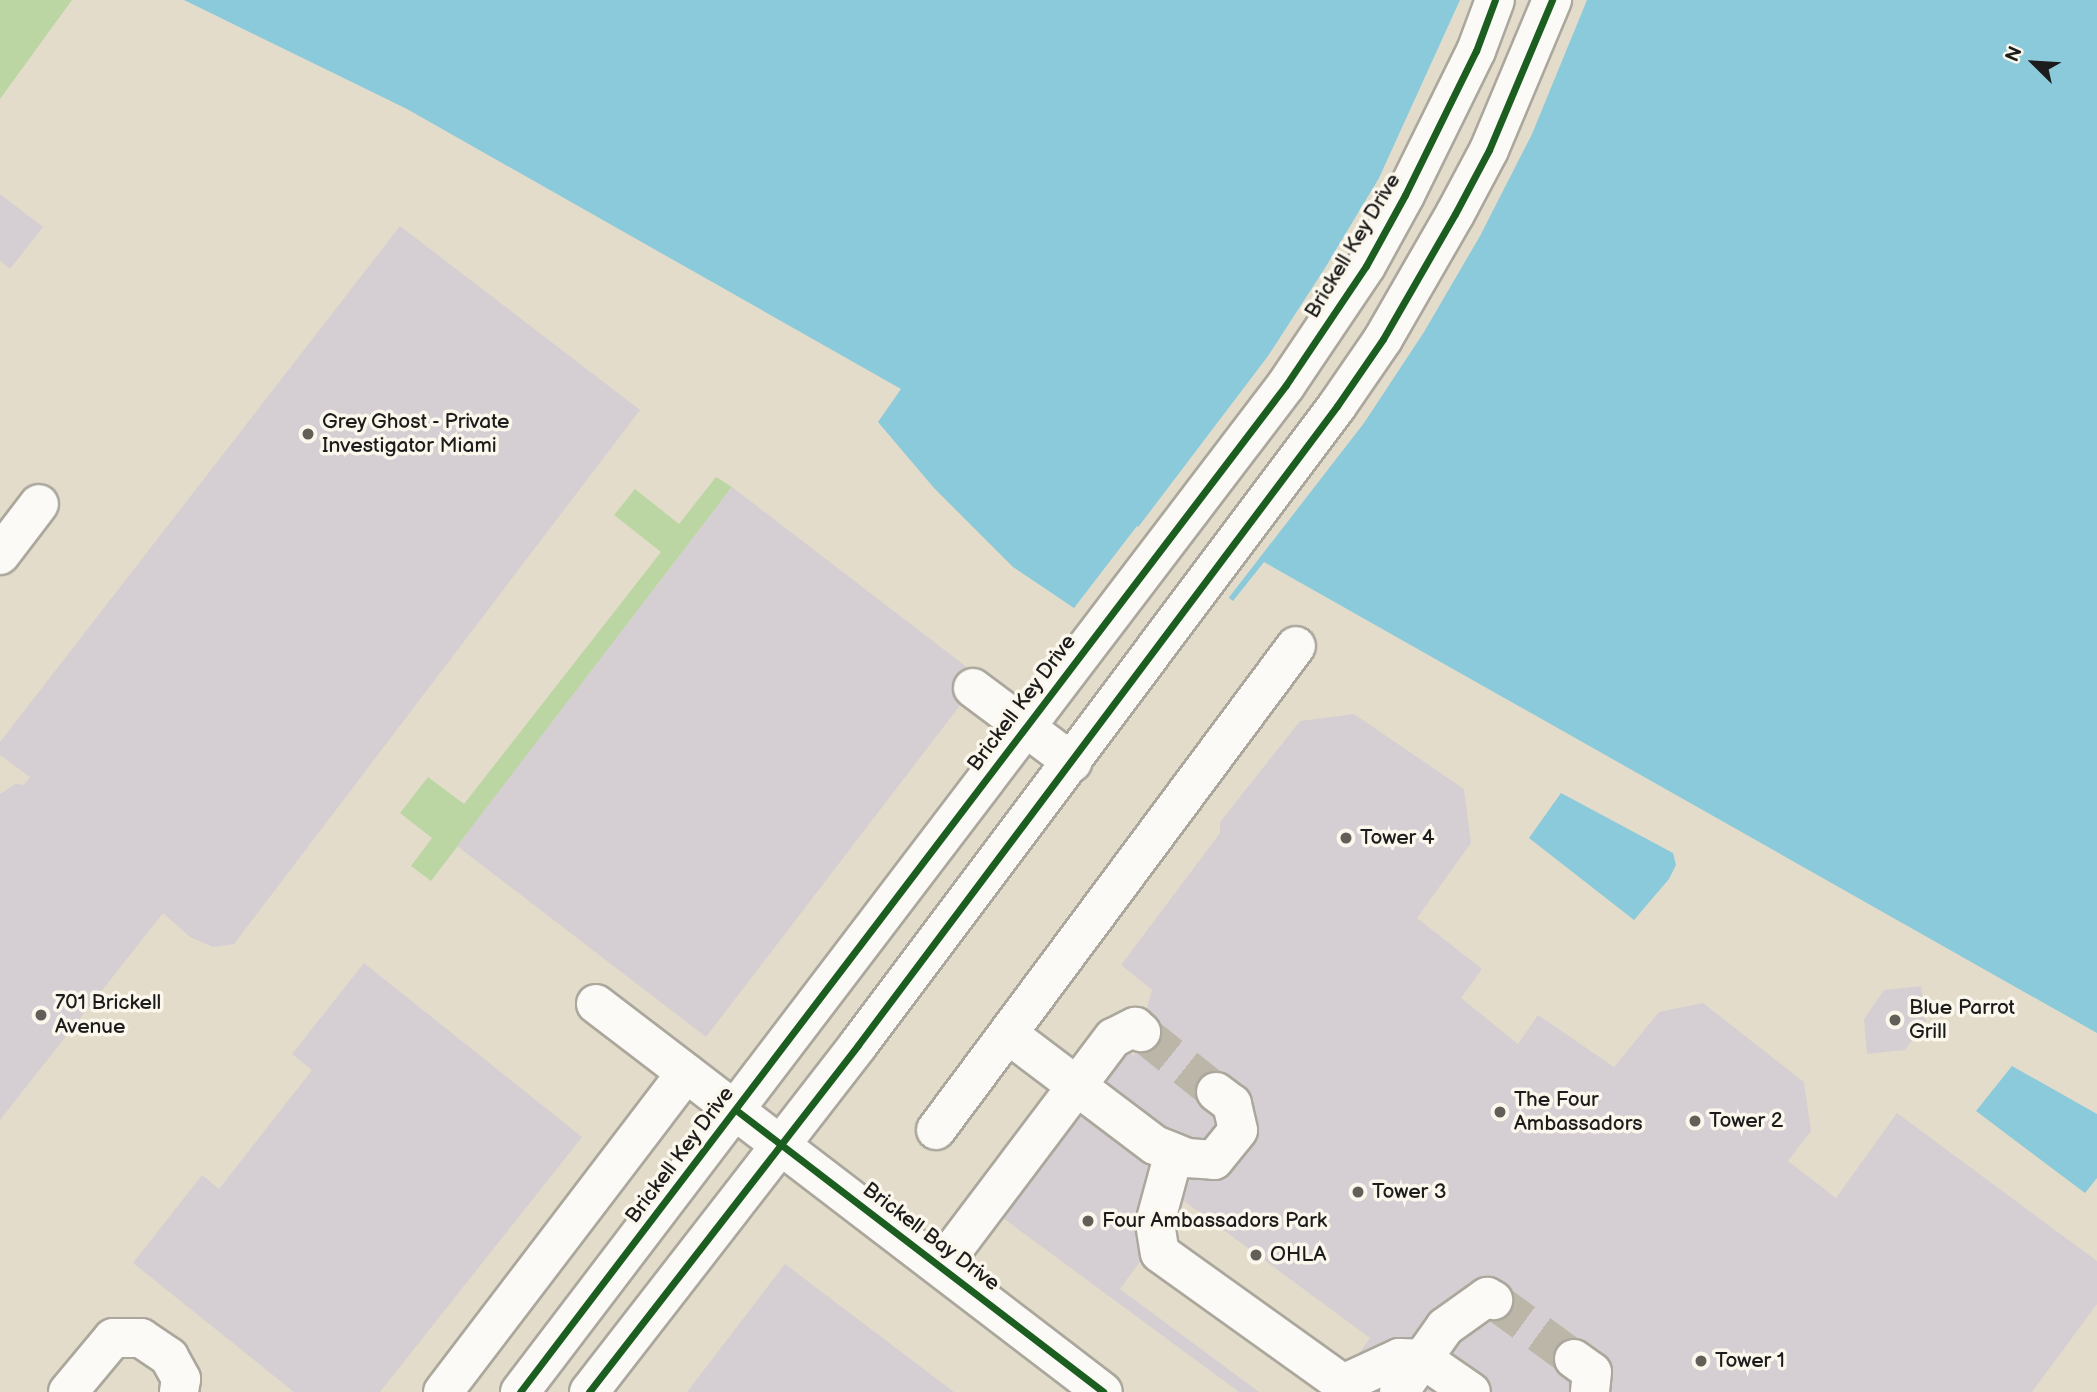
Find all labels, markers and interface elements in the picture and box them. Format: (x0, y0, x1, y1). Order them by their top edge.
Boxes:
north arrow (1999, 28, 2069, 98)
text: N (2001, 43, 2028, 65)
street label: Brickell Key Drive (1300, 169, 1406, 323)
place label: Grey Ghost - Private Investigator Miami (322, 409, 512, 459)
marker: Grey Ghost - Private Investigator Miami (300, 426, 316, 442)
street label: Brickell Key Drive (962, 629, 1082, 777)
place label: Tower 4 (1360, 825, 1435, 851)
marker: Tower 4 (1338, 830, 1354, 846)
place label: 701 Brickell Avenue (55, 990, 161, 1040)
place label: Blue Parrot Grill (1909, 995, 2015, 1045)
marker: 701 Brickell Avenue (33, 1007, 49, 1023)
marker: Blue Parrot Grill (1887, 1012, 1903, 1028)
street label: Brickell Key Drive (620, 1081, 740, 1229)
place label: The Four Ambassadors (1514, 1087, 1643, 1137)
marker: The Four Ambassadors (1492, 1104, 1508, 1120)
place label: Tower 2 (1709, 1108, 1783, 1134)
marker: Tower 2 (1687, 1113, 1703, 1129)
street label: Brickell Bay Drive (857, 1177, 1005, 1297)
place label: Tower 3 (1372, 1179, 1447, 1205)
marker: Tower 3 (1350, 1184, 1366, 1200)
place label: Four Ambassadors Park (1102, 1208, 1327, 1234)
marker: Four Ambassadors Park (1080, 1213, 1096, 1229)
place label: OHLA (1270, 1242, 1326, 1268)
marker: OHLA (1248, 1247, 1264, 1263)
place label: Tower 1 (1715, 1348, 1785, 1374)
marker: Tower 1 (1693, 1353, 1709, 1369)

